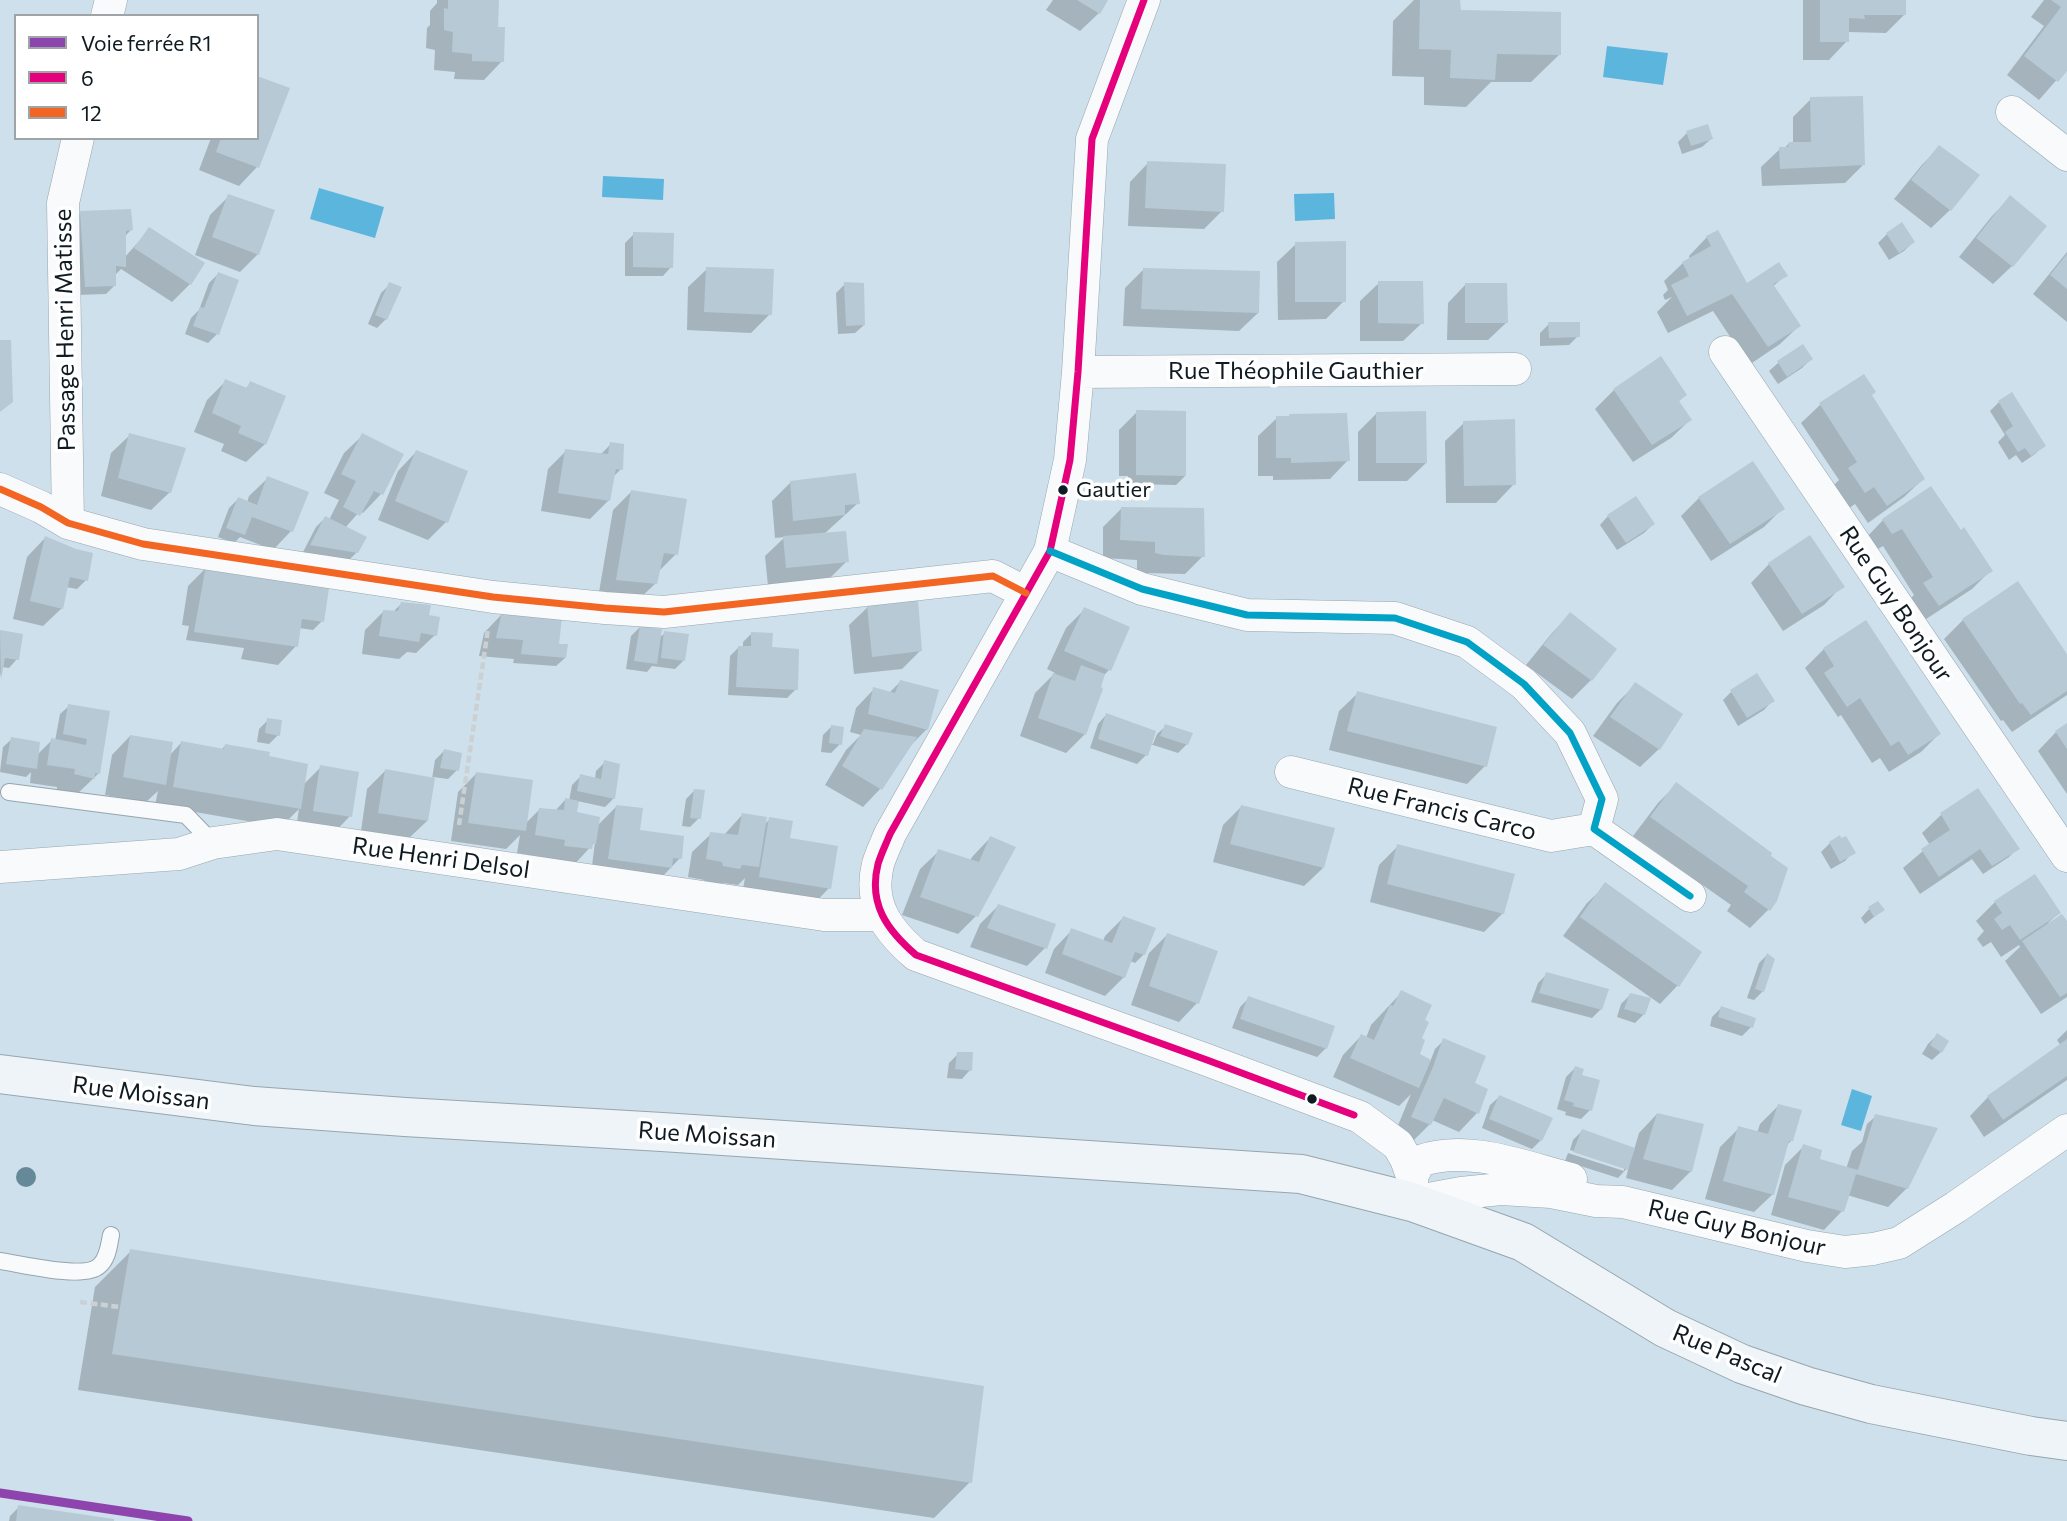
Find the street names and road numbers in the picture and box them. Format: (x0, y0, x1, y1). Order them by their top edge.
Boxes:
street label: Passage Henri Matisse (48, 209, 82, 451)
street label: Rue Théophile Gauthier (1168, 357, 1424, 385)
street label: Rue Guy Bonjour (1833, 521, 1959, 687)
street label: Rue Francis Carco (1345, 772, 1539, 846)
street label: Rue Henri Delsol (350, 831, 532, 885)
street label: Rue Moissan (71, 1070, 211, 1116)
street label: Rue Moissan (637, 1116, 777, 1154)
street label: Rue Guy Bonjour (1645, 1194, 1829, 1262)
street label: Rue Pascal (1668, 1318, 1786, 1390)

